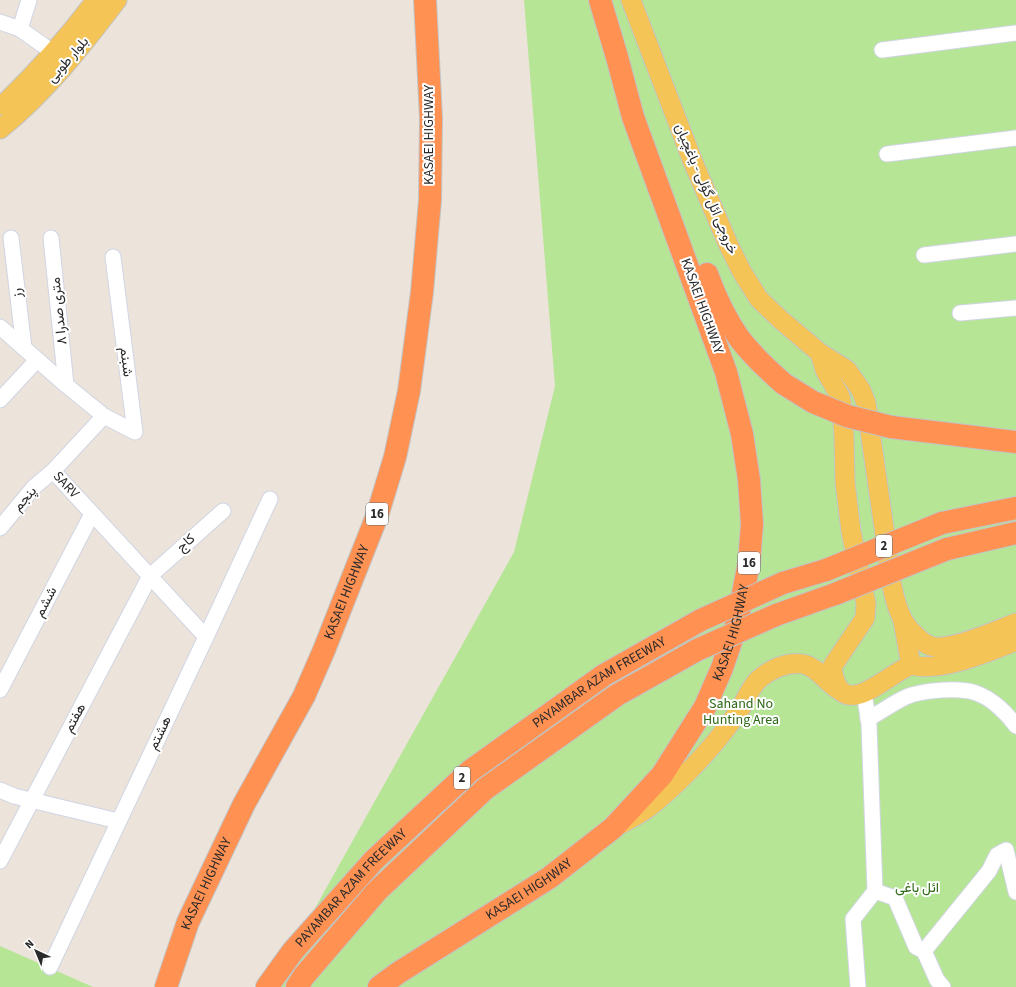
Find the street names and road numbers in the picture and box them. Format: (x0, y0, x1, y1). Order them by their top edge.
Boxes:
street label: بلوار طوبی (42, 32, 94, 88)
street label: KASAEI HIGHWAY (419, 85, 439, 185)
street label: خروجی ائل گؤلی - یاغچیان (669, 120, 743, 258)
street label: KASAEI HIGHWAY (675, 256, 729, 357)
street label: ۸ متری صدرا (46, 276, 72, 346)
street label: رز (6, 287, 28, 300)
street label: شبنم (114, 346, 138, 378)
street label: SARV (48, 467, 84, 504)
street label: پنجم (8, 482, 42, 516)
road number: 16 (366, 503, 388, 525)
street label: کاج (172, 529, 200, 557)
road number: 2 (876, 535, 892, 557)
street label: KASAEI HIGHWAY (319, 542, 375, 643)
road number: 16 (738, 552, 760, 574)
street label: KASAEI HIGHWAY (707, 582, 755, 684)
street label: ششم (30, 583, 62, 621)
street label: PAYAMBAR AZAM FREEWAY (528, 632, 670, 733)
street label: هفتم (59, 700, 91, 736)
street label: هشتم (143, 712, 177, 753)
road number: 2 (454, 767, 470, 789)
street label: PAYAMBAR AZAM FREEWAY (291, 824, 412, 952)
street label: KASAEI HIGHWAY (176, 834, 237, 933)
street label: KASAEI HIGHWAY (482, 853, 577, 925)

